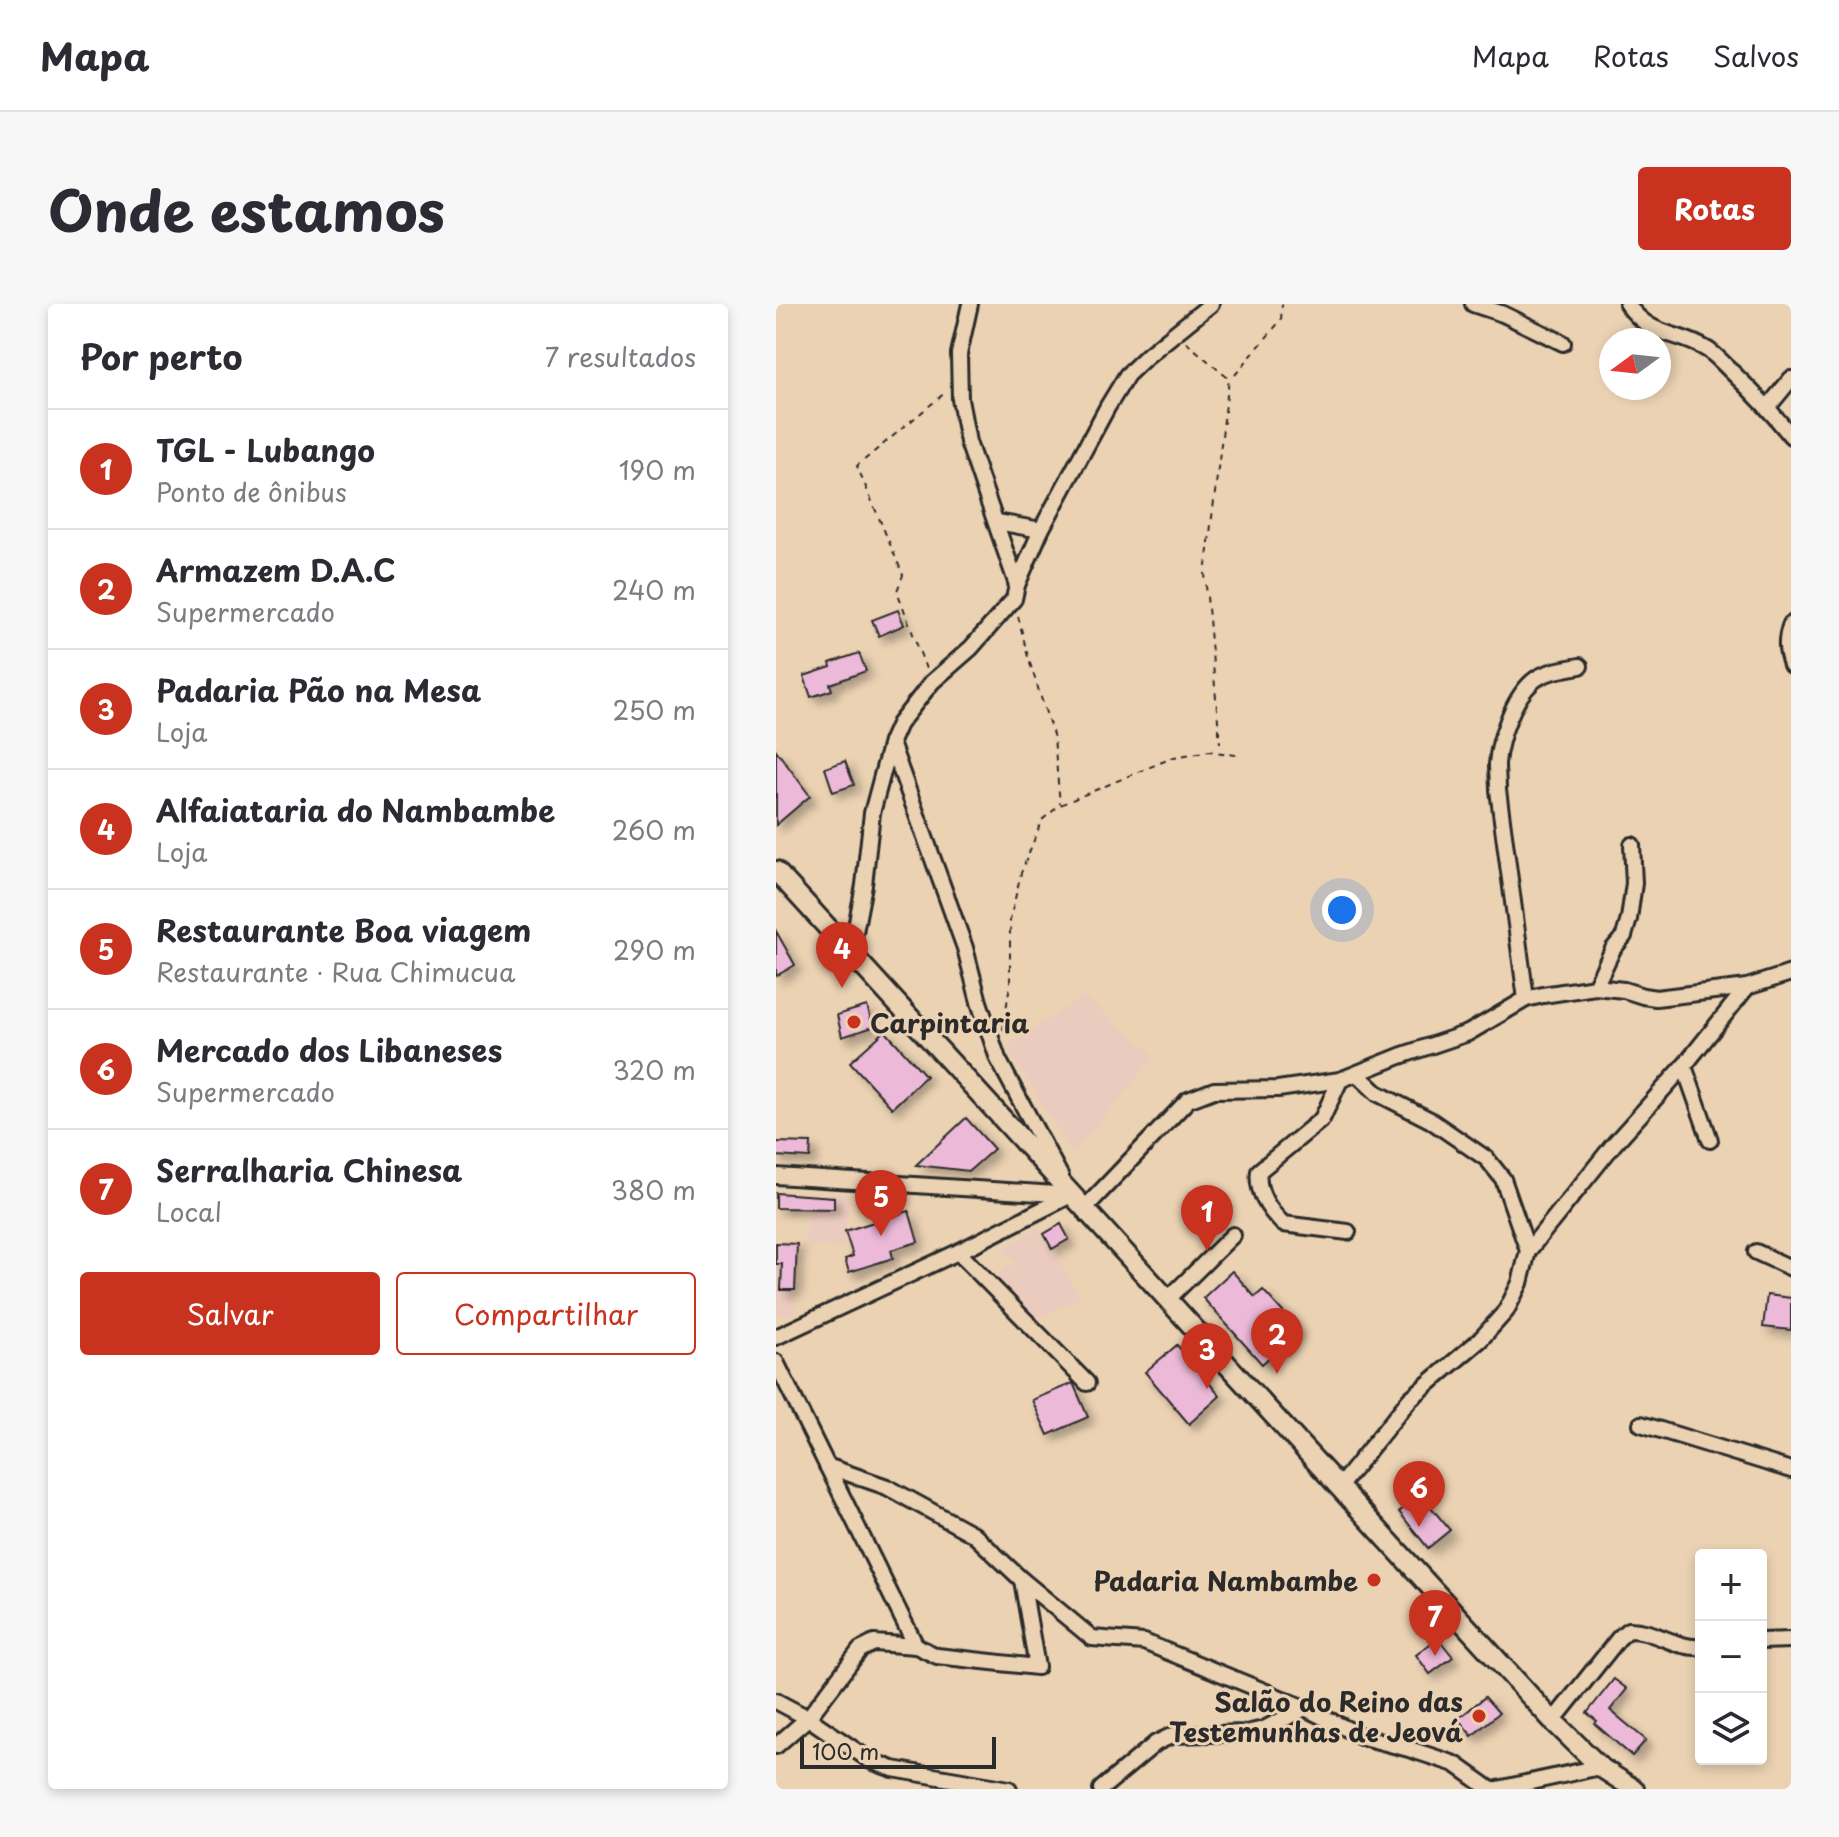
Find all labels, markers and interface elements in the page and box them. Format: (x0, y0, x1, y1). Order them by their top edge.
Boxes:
text: Mapa (40, 27, 150, 84)
text: Mapa (1472, 34, 1549, 77)
text: Rotas (1593, 34, 1669, 77)
text: Salvos (1713, 34, 1799, 77)
text: Onde estamos (48, 166, 445, 251)
button: Rotas (1638, 167, 1791, 250)
north arrow (1599, 328, 1671, 400)
text: Por perto (80, 330, 242, 382)
text: 7 resultados (545, 337, 696, 376)
text: TGL - Lubango (156, 427, 375, 472)
text: 1 (100, 450, 112, 489)
text: 190 m (619, 450, 696, 489)
text: Ponto de ônibus (156, 472, 347, 511)
text: Armazem D.A.C (156, 547, 396, 592)
text: 2 (97, 570, 115, 609)
text: 240 m (612, 570, 696, 609)
text: Supermercado (156, 592, 335, 631)
text: Padaria Pão na Mesa (156, 667, 481, 712)
text: 3 (97, 690, 115, 729)
text: 250 m (612, 690, 696, 729)
text: Loja (156, 712, 207, 751)
text: Alfaiataria do Nambambe (156, 787, 555, 832)
text: 4 (97, 810, 115, 849)
text: 260 m (612, 810, 696, 849)
text: Loja (156, 832, 207, 871)
your location (1322, 890, 1362, 930)
text: Restaurante Boa viagem (156, 907, 531, 952)
pin: 4 (816, 922, 868, 988)
text: 5 (98, 930, 114, 969)
text: 290 m (613, 930, 696, 969)
text: Restaurante · Rua Chimucua (156, 952, 515, 991)
place label: Carpintaria (870, 1003, 1029, 1042)
marker: Carpintaria (845, 1013, 863, 1031)
text: Mercado dos Libaneses (156, 1027, 502, 1072)
text: 6 (97, 1050, 115, 1089)
text: 320 m (612, 1050, 696, 1089)
text: Supermercado (156, 1072, 335, 1111)
text: Serralharia Chinesa (156, 1147, 462, 1192)
text: 7 (99, 1170, 113, 1209)
text: 380 m (611, 1170, 696, 1209)
pin: 5 (855, 1170, 907, 1236)
pin: 1 (1181, 1185, 1233, 1251)
text: Local (156, 1192, 222, 1231)
button: Salvar (80, 1272, 380, 1355)
button: Compartilhar (396, 1272, 696, 1355)
pin: 2 (1251, 1308, 1303, 1374)
pin: 3 (1181, 1323, 1233, 1389)
pin: 6 (1393, 1461, 1445, 1527)
map controls (1695, 1549, 1767, 1765)
button: + (1695, 1549, 1767, 1621)
place label: Padaria Nambambe (1093, 1561, 1358, 1600)
marker: Padaria Nambambe (1365, 1571, 1383, 1589)
pin: 7 (1409, 1590, 1461, 1656)
button: − (1695, 1621, 1767, 1693)
place label: Salão do Reino das Testemunhas de Jeová (1169, 1682, 1463, 1751)
button: layers (1695, 1693, 1767, 1765)
marker: Salão do Reino das Testemunhas de Jeová (1470, 1707, 1488, 1725)
scale bar (800, 1733, 996, 1769)
text: 100 m (812, 1734, 879, 1767)

